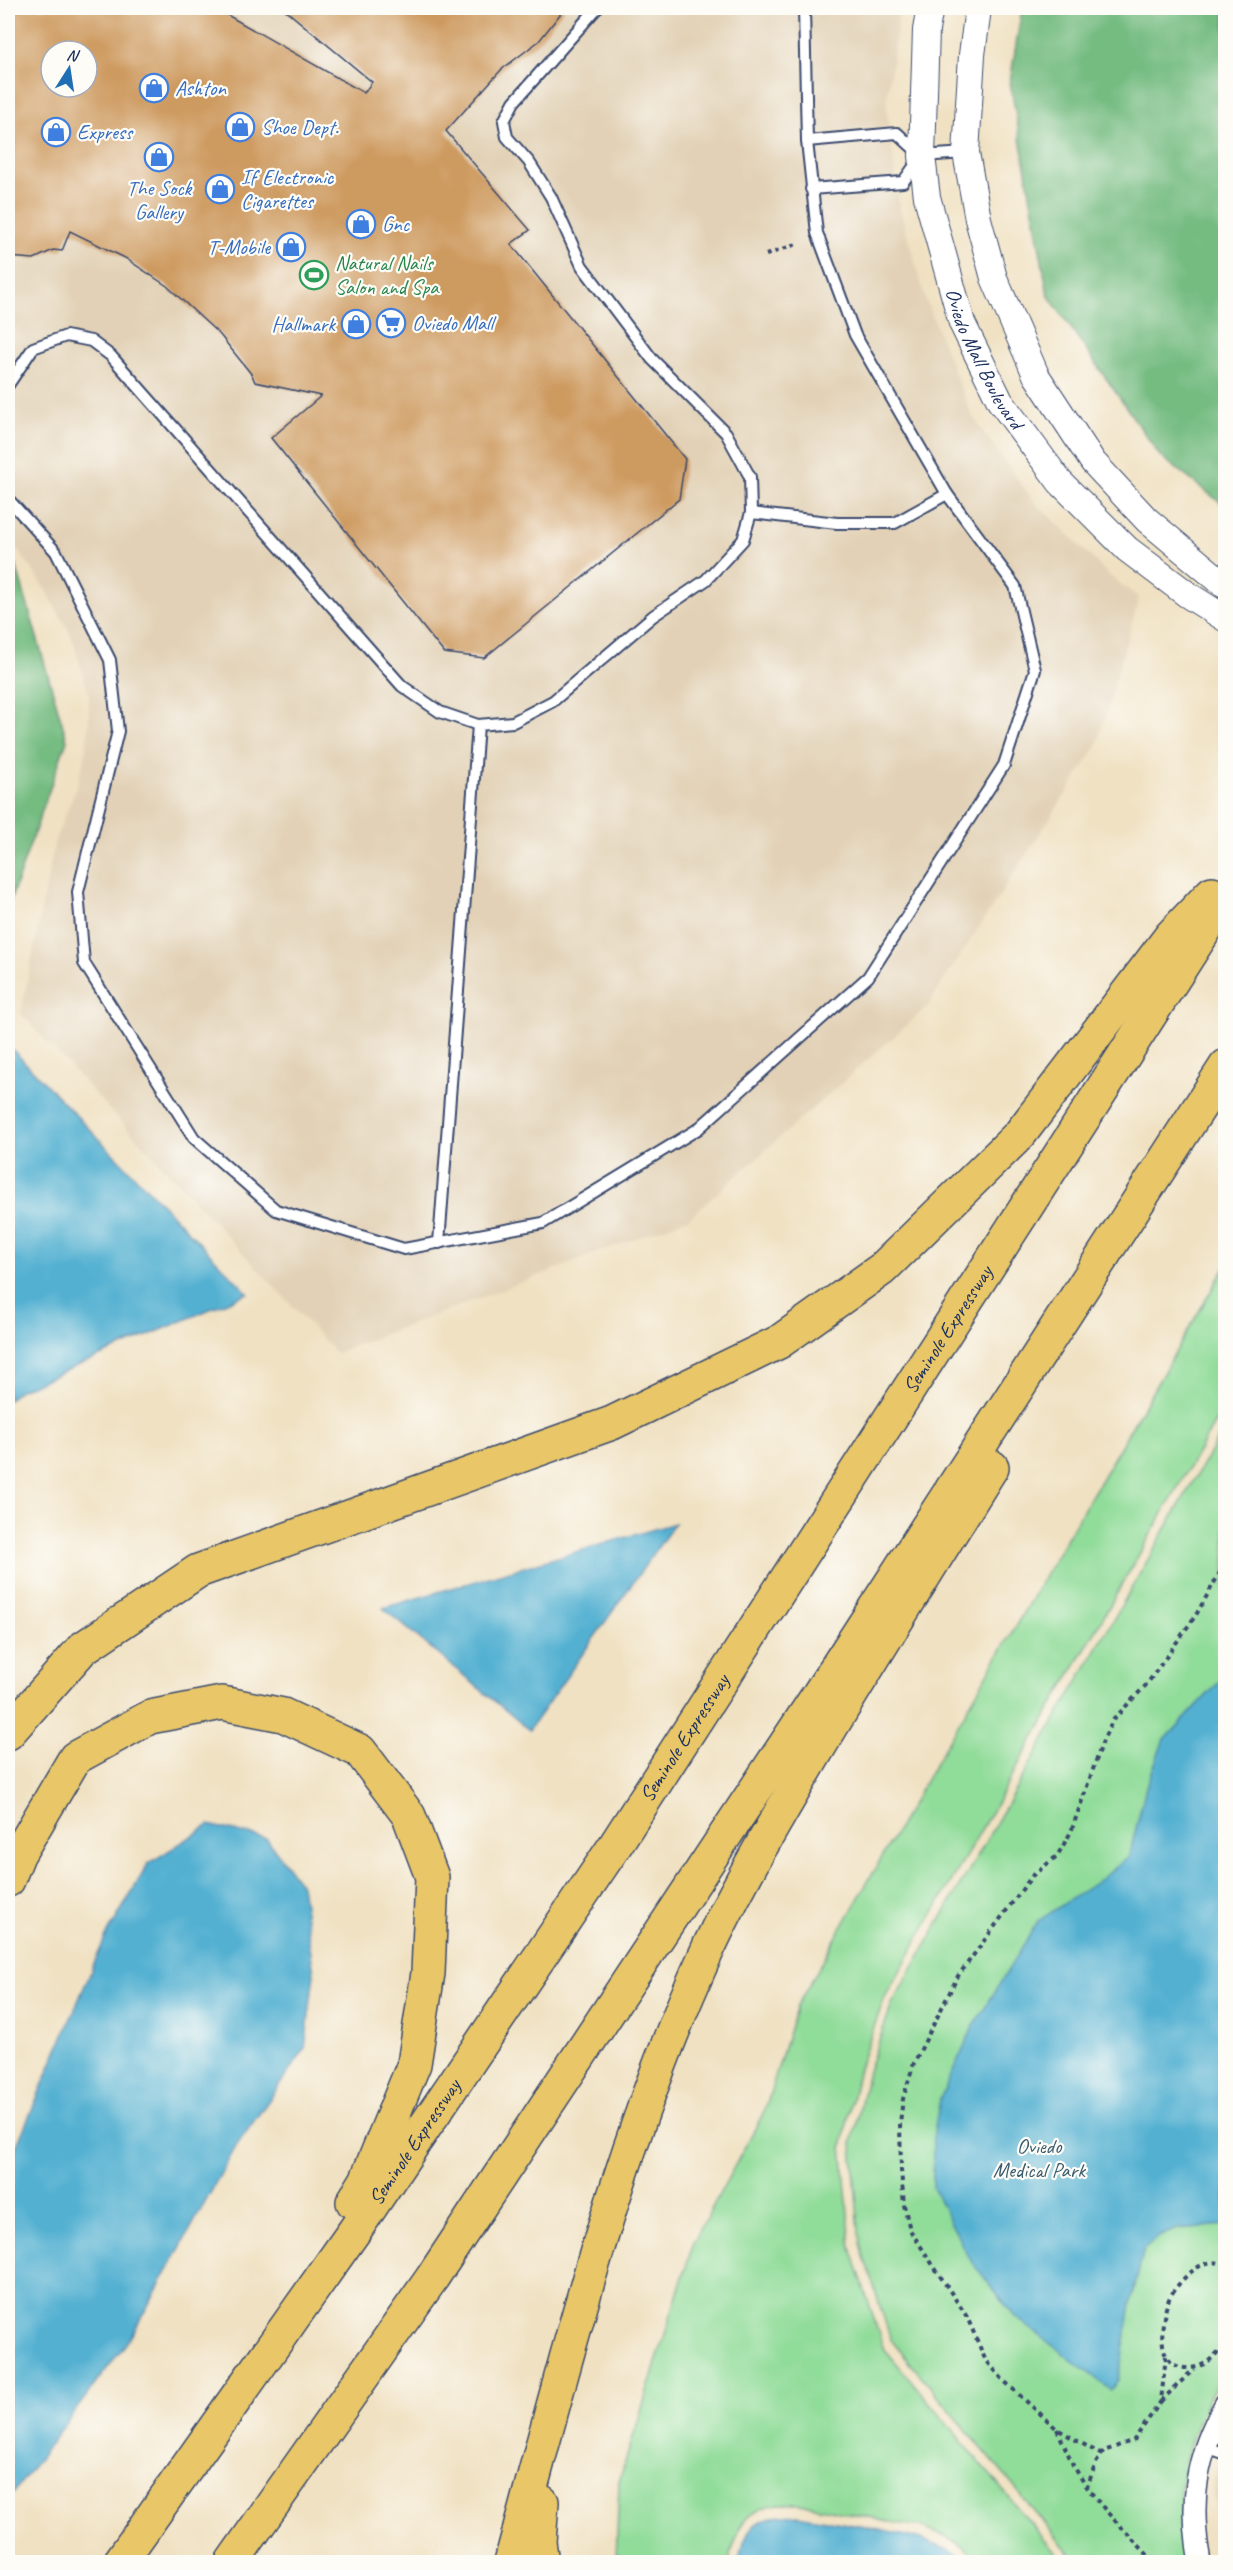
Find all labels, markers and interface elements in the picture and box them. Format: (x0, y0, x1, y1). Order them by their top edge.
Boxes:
north arrow (39, 39, 99, 99)
text: N (65, 44, 82, 67)
shop icon: Ashton (138, 72, 170, 104)
place label: Ashton (175, 75, 226, 101)
shop icon: Shoe Dept. (224, 111, 256, 143)
place label: Shoe Dept. (261, 114, 340, 140)
shop icon: Express (40, 116, 72, 148)
place label: Express (77, 119, 134, 145)
shop icon: The Sock Gallery (143, 141, 175, 173)
place label: If Electronic Cigarettes (241, 164, 335, 214)
shop icon: If Electronic Cigarettes (204, 173, 236, 205)
place label: The Sock Gallery (127, 175, 193, 225)
shop icon: Gnc (345, 208, 377, 240)
place label: Gnc (382, 211, 411, 237)
shop icon: T-Mobile (275, 231, 307, 263)
place label: T-Mobile (208, 234, 271, 260)
place label: Natural Nails Salon and Spa (335, 250, 440, 300)
sports icon: Natural Nails Salon and Spa (298, 259, 330, 291)
street label: Oviedo Mall Boulevard (940, 285, 1032, 437)
supermarket icon: Oviedo Mall (375, 307, 407, 339)
shop icon: Hallmark (340, 308, 372, 340)
place label: Oviedo Mall (412, 310, 497, 336)
place label: Hallmark (271, 311, 336, 337)
street label: Seminole Expressway (897, 1259, 999, 1398)
street label: Seminole Expressway (634, 1668, 736, 1806)
street label: Seminole Expressway (363, 2072, 467, 2210)
park label: Oviedo Medical Park (993, 2133, 1086, 2183)

